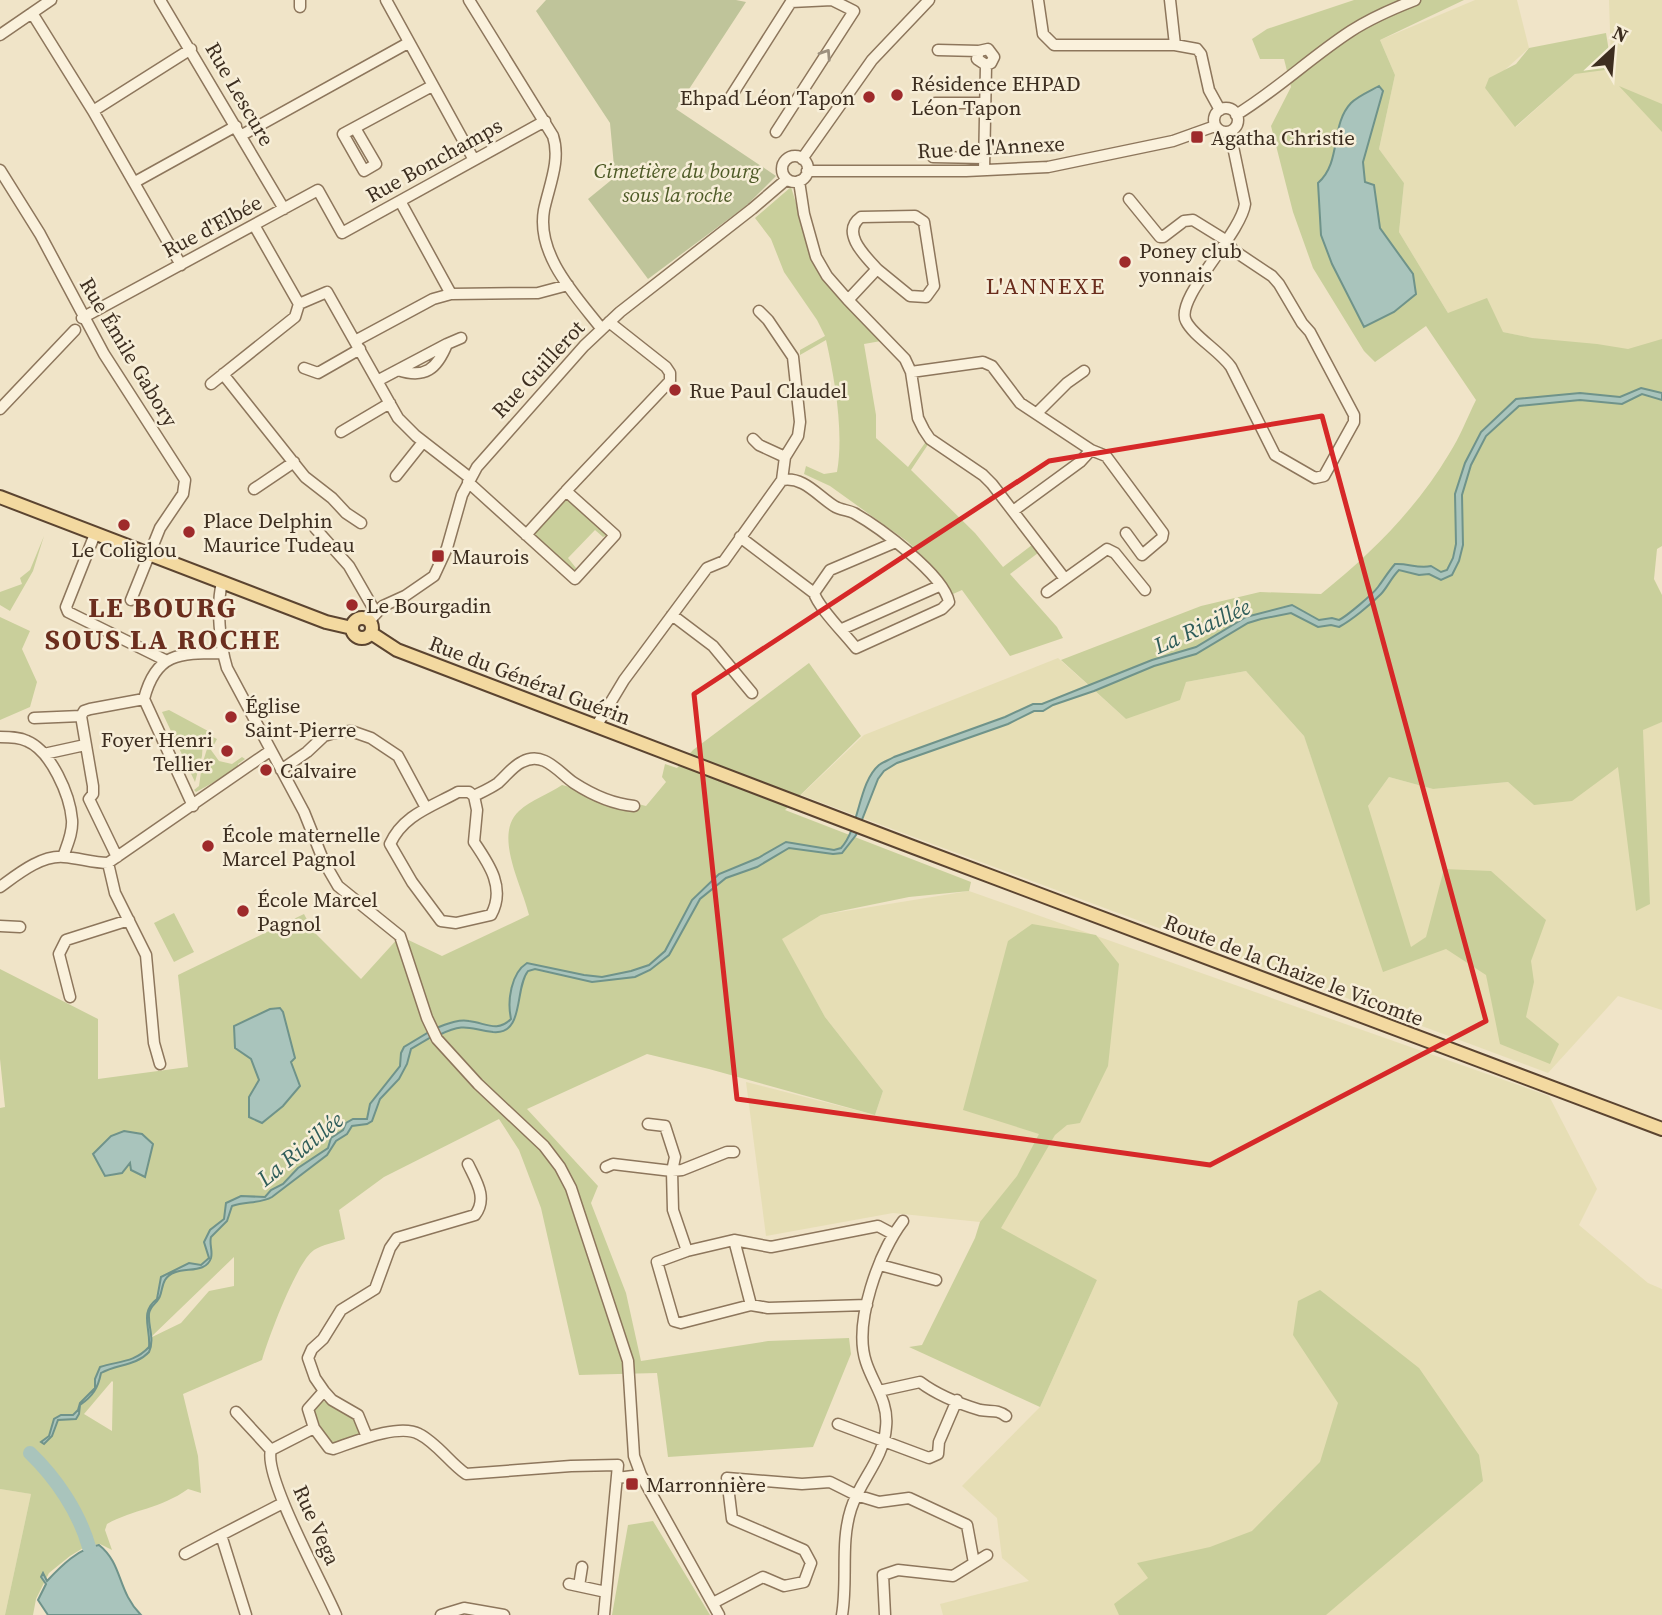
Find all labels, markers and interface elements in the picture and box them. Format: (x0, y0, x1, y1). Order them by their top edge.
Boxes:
north arrow (1578, 14, 1648, 84)
text: N (1609, 19, 1633, 49)
street label: Rue Lescure (199, 37, 281, 151)
one-way arrow (818, 49, 831, 62)
place label: Résidence EHPAD Léon Tapon (911, 69, 1081, 122)
place label: Ehpad Léon Tapon (680, 83, 855, 112)
marker: Résidence EHPAD Léon Tapon (889, 87, 905, 103)
marker: Ehpad Léon Tapon (861, 89, 877, 105)
street label: Rue Bonchamps (361, 111, 507, 209)
place label: Agatha Christie (1211, 123, 1355, 152)
street label: Rue de l'Annexe (916, 129, 1066, 165)
marker: Agatha Christie (1189, 129, 1205, 145)
park label: Cimetière du bourg sous la roche (594, 156, 761, 209)
street label: Rue d'Elbée (157, 188, 267, 264)
place label: Poney club yonnais (1139, 236, 1242, 289)
marker: Poney club yonnais (1117, 254, 1133, 270)
district label: L'ANNEXE (986, 270, 1106, 302)
street label: Rue Émile Gabory (73, 272, 185, 432)
street label: Rue Guillerot (485, 314, 591, 424)
place label: Rue Paul Claudel (689, 376, 847, 405)
marker: Rue Paul Claudel (667, 382, 683, 398)
place label: Place Delphin Maurice Tudeau (203, 506, 355, 559)
marker: Le Coliglou (116, 517, 132, 533)
marker: Place Delphin Maurice Tudeau (181, 524, 197, 540)
place label: Le Coliglou (71, 535, 177, 564)
place label: Maurois (452, 542, 529, 571)
marker: Maurois (430, 548, 446, 564)
district label: LE BOURG SOUS LA ROCHE (45, 588, 281, 658)
water label: La Riaillée (1148, 590, 1256, 662)
place label: Le Bourgadin (366, 591, 492, 620)
marker: Le Bourgadin (344, 597, 360, 613)
street label: Rue du Général Guérin (425, 628, 635, 732)
place label: Église Saint-Pierre (245, 691, 357, 744)
marker: Église Saint-Pierre (223, 709, 239, 725)
place label: Foyer Henri Tellier (101, 725, 213, 778)
marker: Foyer Henri Tellier (219, 743, 235, 759)
place label: Calvaire (280, 756, 357, 785)
marker: Calvaire (258, 762, 274, 778)
place label: École maternelle Marcel Pagnol (222, 820, 381, 873)
marker: École maternelle Marcel Pagnol (200, 838, 216, 854)
place label: École Marcel Pagnol (257, 885, 378, 938)
marker: École Marcel Pagnol (235, 903, 251, 919)
street label: Route de la Chaize le Vicomte (1160, 907, 1428, 1033)
water label: La Riaillée (249, 1104, 350, 1194)
place label: Marronnière (646, 1470, 766, 1499)
marker: Marronnière (624, 1476, 640, 1492)
street label: Rue Vega (286, 1480, 348, 1570)

